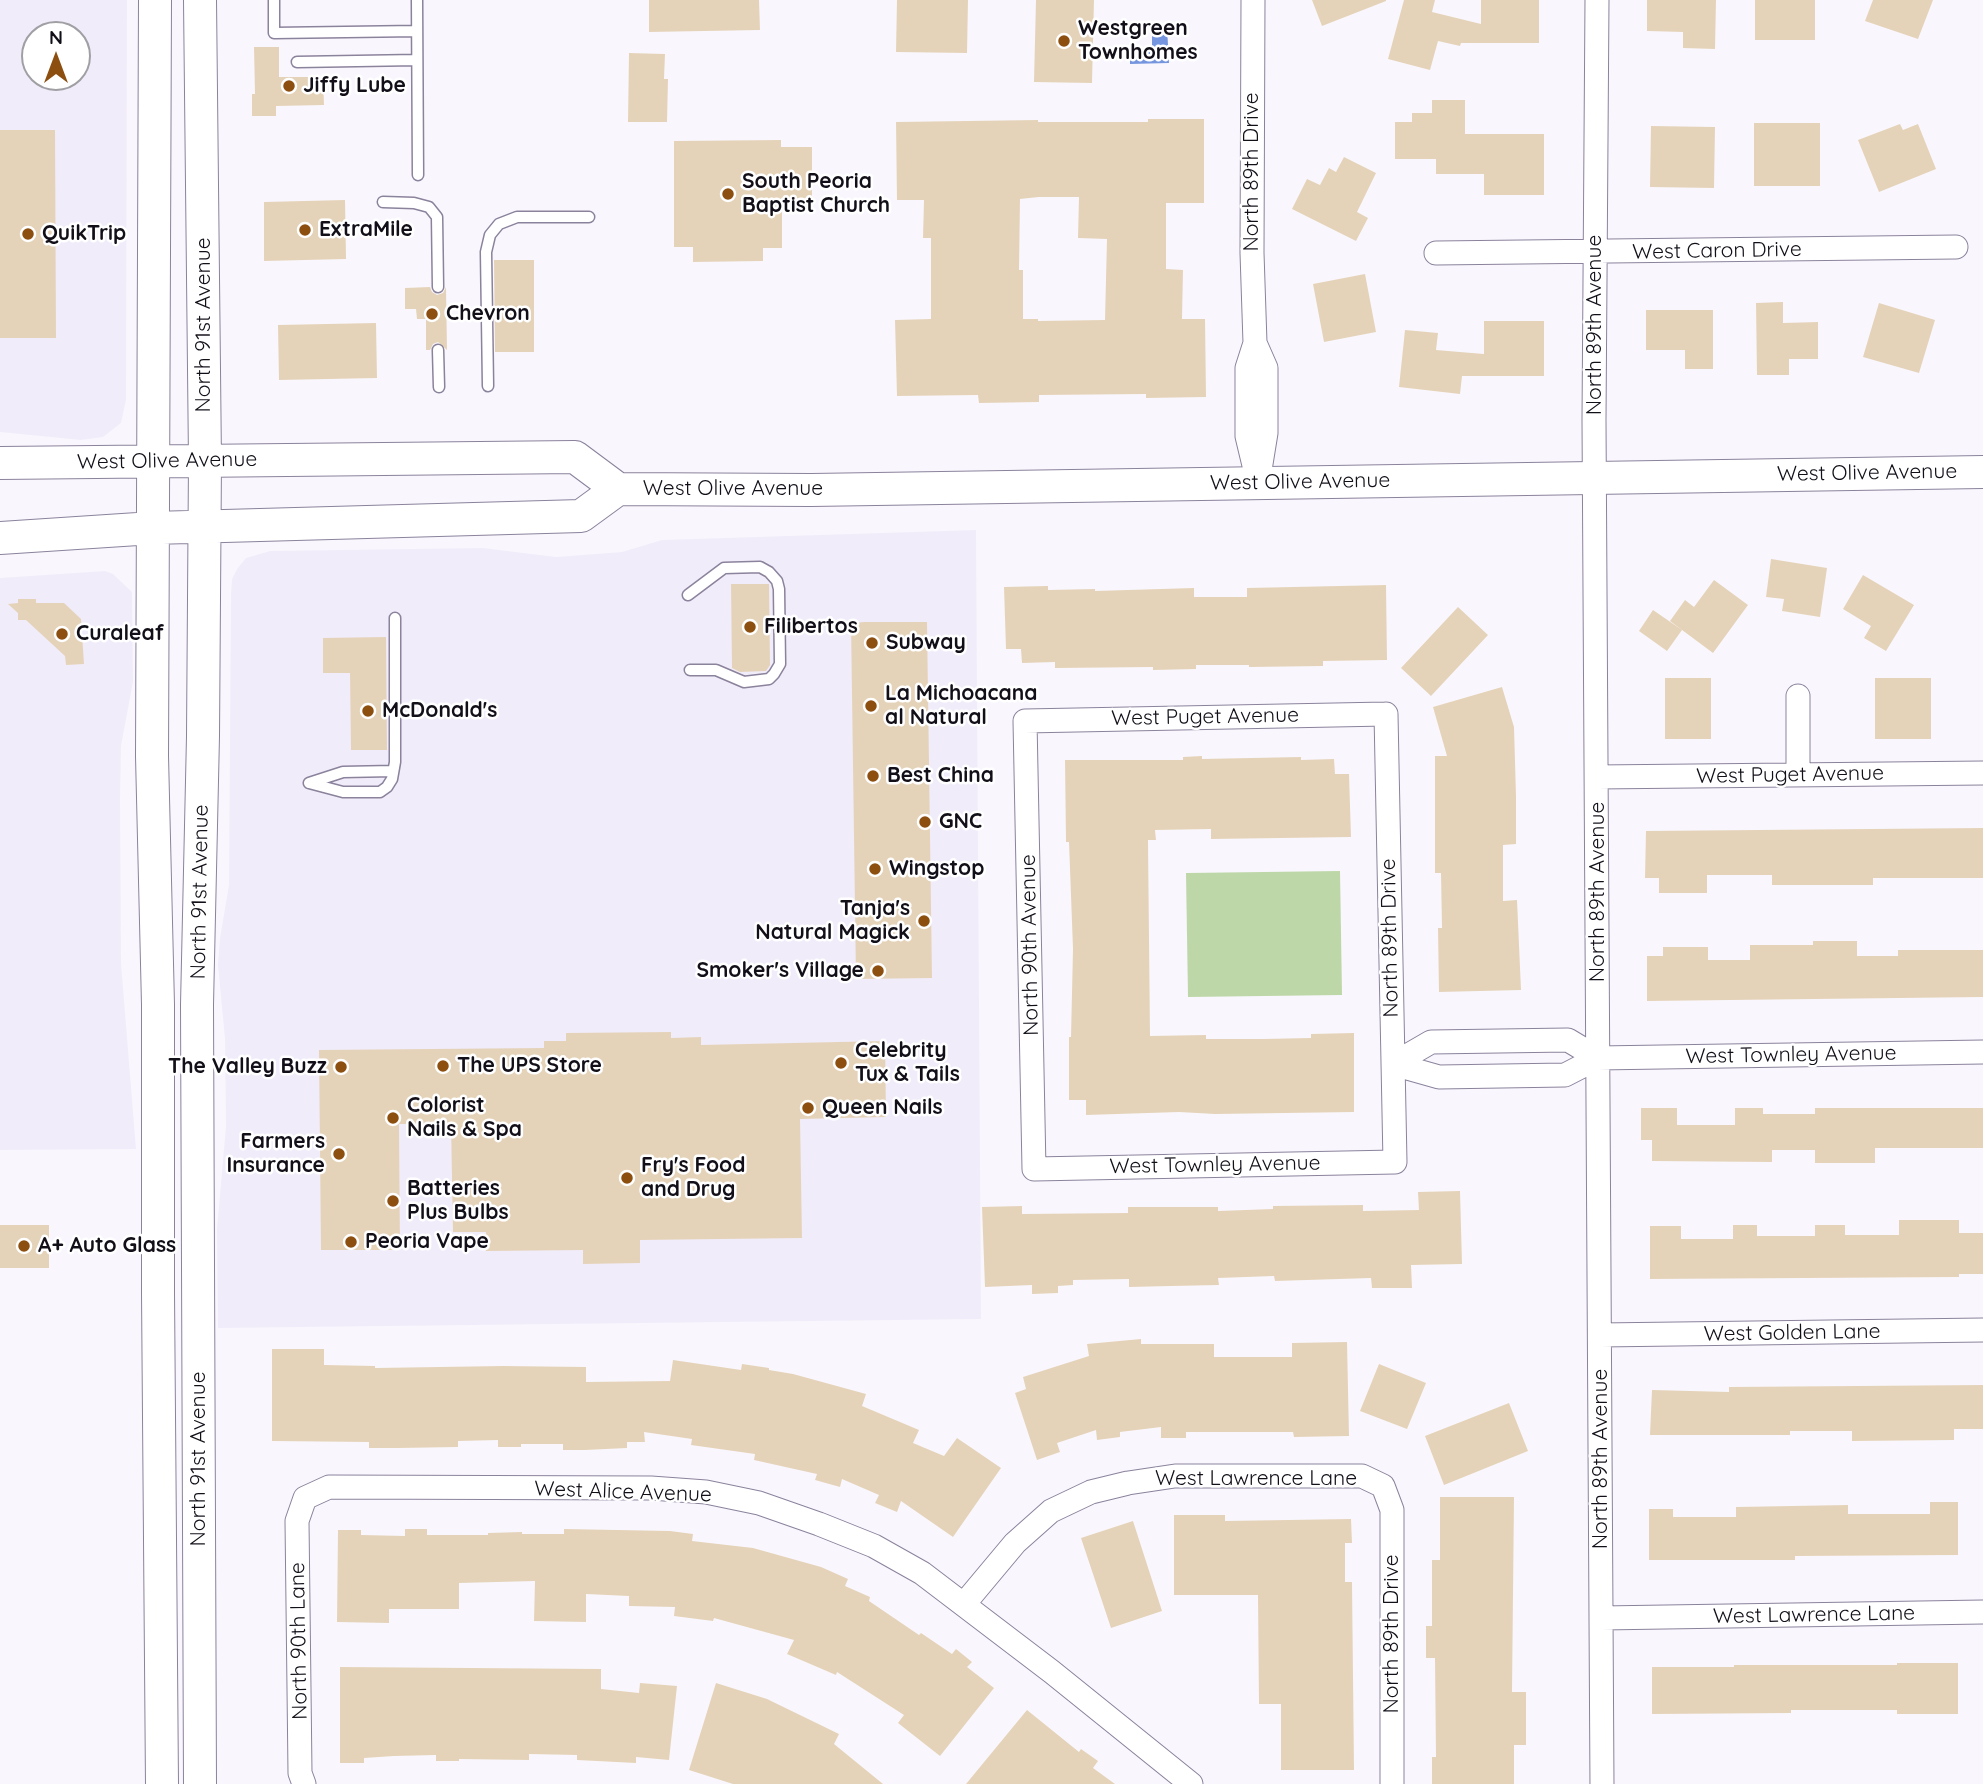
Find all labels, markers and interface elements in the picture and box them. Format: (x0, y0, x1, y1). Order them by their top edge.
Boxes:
place label: Westgreen Townhomes (1078, 16, 1198, 66)
north arrow (21, 21, 91, 91)
text: N (49, 25, 63, 49)
marker: Westgreen Townhomes (1056, 33, 1072, 49)
place label: Jiffy Lube (303, 73, 406, 99)
marker: Jiffy Lube (281, 78, 297, 94)
street label: North 89th Drive (1239, 92, 1265, 252)
place label: South Peoria Baptist Church (742, 169, 890, 219)
marker: South Peoria Baptist Church (720, 186, 736, 202)
place label: ExtraMile (319, 217, 413, 243)
place label: QuikTrip (42, 221, 126, 247)
marker: ExtraMile (297, 222, 313, 238)
marker: QuikTrip (20, 226, 36, 242)
street label: North 89th Avenue (1582, 235, 1608, 415)
street label: North 91st Avenue (191, 237, 217, 413)
street label: West Caron Drive (1632, 237, 1802, 265)
place label: Chevron (446, 301, 530, 327)
marker: Chevron (424, 306, 440, 322)
street label: West Olive Avenue (77, 447, 257, 475)
street label: West Olive Avenue (1777, 459, 1957, 487)
street label: West Olive Avenue (1210, 468, 1390, 496)
street label: West Olive Avenue (643, 476, 823, 502)
place label: Filibertos (764, 614, 858, 640)
marker: Filibertos (742, 619, 758, 635)
place label: Curaleaf (76, 621, 164, 647)
marker: Curaleaf (54, 626, 70, 642)
place label: Subway (886, 630, 966, 656)
marker: Subway (864, 635, 880, 651)
place label: La Michoacana al Natural (885, 681, 1037, 731)
place label: McDonald's (382, 698, 497, 724)
marker: La Michoacana al Natural (863, 698, 879, 714)
marker: McDonald's (360, 703, 376, 719)
street label: West Puget Avenue (1111, 703, 1299, 731)
street label: West Puget Avenue (1696, 761, 1884, 789)
place label: Best China (887, 763, 994, 789)
marker: Best China (865, 768, 881, 784)
street label: North 89th Avenue (1585, 802, 1611, 982)
street label: North 91st Avenue (186, 804, 214, 980)
place label: GNC (939, 809, 982, 835)
marker: GNC (917, 814, 933, 830)
street label: North 90th Avenue (1016, 854, 1044, 1036)
place label: Wingstop (889, 856, 984, 882)
street label: North 89th Drive (1376, 858, 1404, 1018)
marker: Wingstop (867, 861, 883, 877)
place label: Tanja's Natural Magick (755, 896, 910, 946)
marker: Tanja's Natural Magick (916, 913, 932, 929)
place label: Smoker's Village (696, 958, 864, 984)
marker: Smoker's Village (870, 963, 886, 979)
place label: Celebrity Tux & Tails (855, 1038, 960, 1088)
street label: West Townley Avenue (1685, 1041, 1897, 1069)
place label: The UPS Store (457, 1053, 602, 1079)
place label: The Valley Buzz (168, 1054, 327, 1080)
marker: Celebrity Tux & Tails (833, 1055, 849, 1071)
marker: The UPS Store (435, 1058, 451, 1074)
marker: The Valley Buzz (333, 1059, 349, 1075)
place label: Colorist Nails & Spa (407, 1093, 522, 1143)
place label: Queen Nails (822, 1095, 943, 1121)
marker: Queen Nails (800, 1100, 816, 1116)
marker: Colorist Nails & Spa (385, 1110, 401, 1126)
place label: Farmers Insurance (226, 1129, 325, 1179)
marker: Farmers Insurance (331, 1146, 347, 1162)
street label: West Townley Avenue (1109, 1151, 1321, 1179)
place label: Fry's Food and Drug (641, 1153, 745, 1203)
marker: Fry's Food and Drug (619, 1170, 635, 1186)
place label: Batteries Plus Bulbs (407, 1176, 509, 1226)
marker: Batteries Plus Bulbs (385, 1193, 401, 1209)
place label: Peoria Vape (365, 1229, 489, 1255)
place label: A+ Auto Glass (38, 1233, 176, 1259)
marker: Peoria Vape (343, 1234, 359, 1250)
marker: A+ Auto Glass (16, 1238, 32, 1254)
street label: West Golden Lane (1703, 1319, 1881, 1347)
street label: North 89th Avenue (1588, 1369, 1614, 1549)
street label: North 91st Avenue (186, 1371, 212, 1547)
street label: West Lawrence Lane (1155, 1466, 1357, 1492)
street label: West Alice Avenue (534, 1476, 712, 1508)
street label: North 89th Drive (1379, 1554, 1405, 1714)
street label: North 90th Lane (285, 1562, 313, 1720)
street label: West Lawrence Lane (1713, 1601, 1915, 1629)

